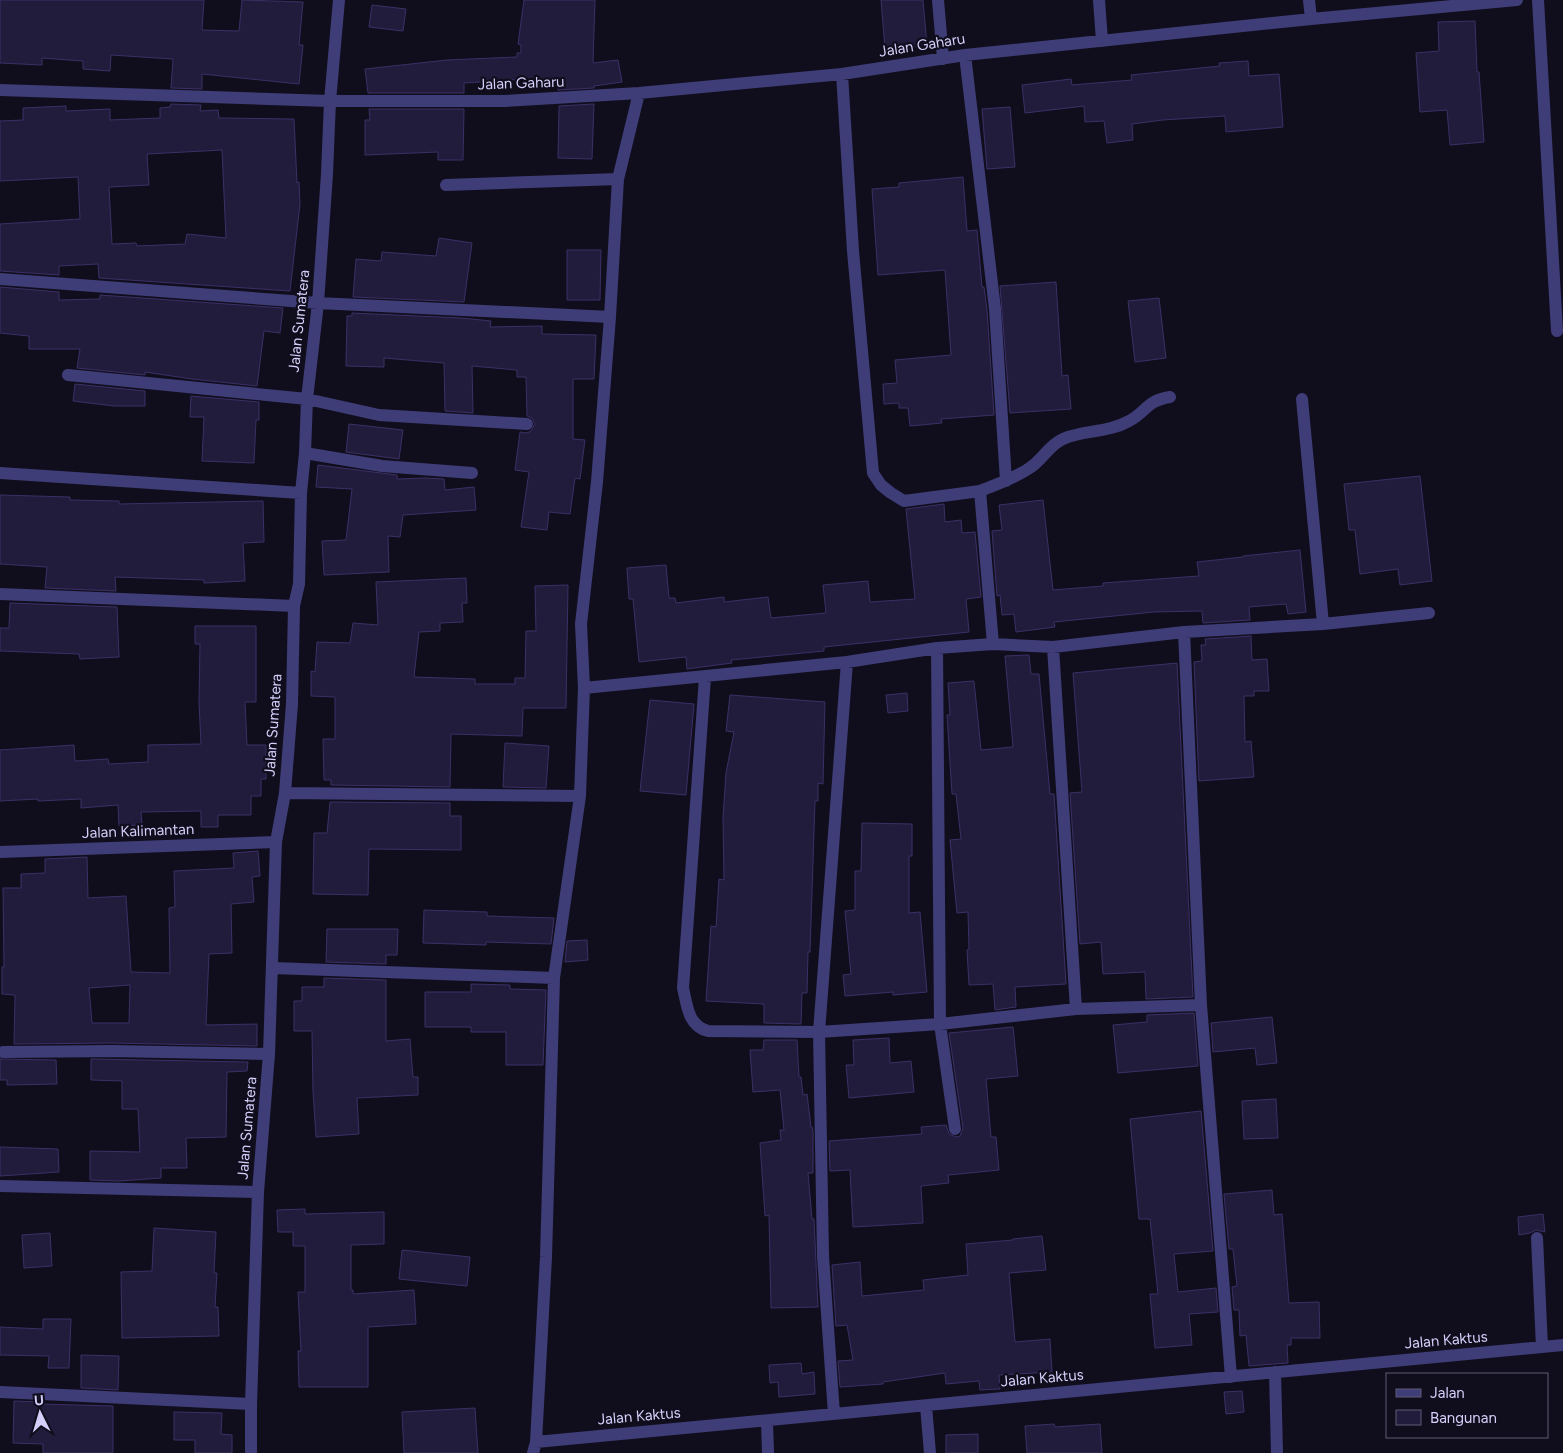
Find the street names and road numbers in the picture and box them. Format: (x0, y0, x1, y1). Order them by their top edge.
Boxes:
street label: Jalan Gaharu (878, 29, 966, 61)
street label: Jalan Gaharu (477, 72, 565, 94)
street label: Jalan Sumatera (285, 269, 313, 373)
street label: Jalan Sumatera (260, 673, 286, 777)
street label: Jalan Kalimantan (82, 820, 194, 842)
street label: Jalan Sumatera (234, 1076, 260, 1180)
street label: Jalan Kaktus (1404, 1327, 1488, 1353)
street label: Jalan Kaktus (1000, 1365, 1084, 1391)
street label: Jalan Kaktus (597, 1403, 681, 1429)

